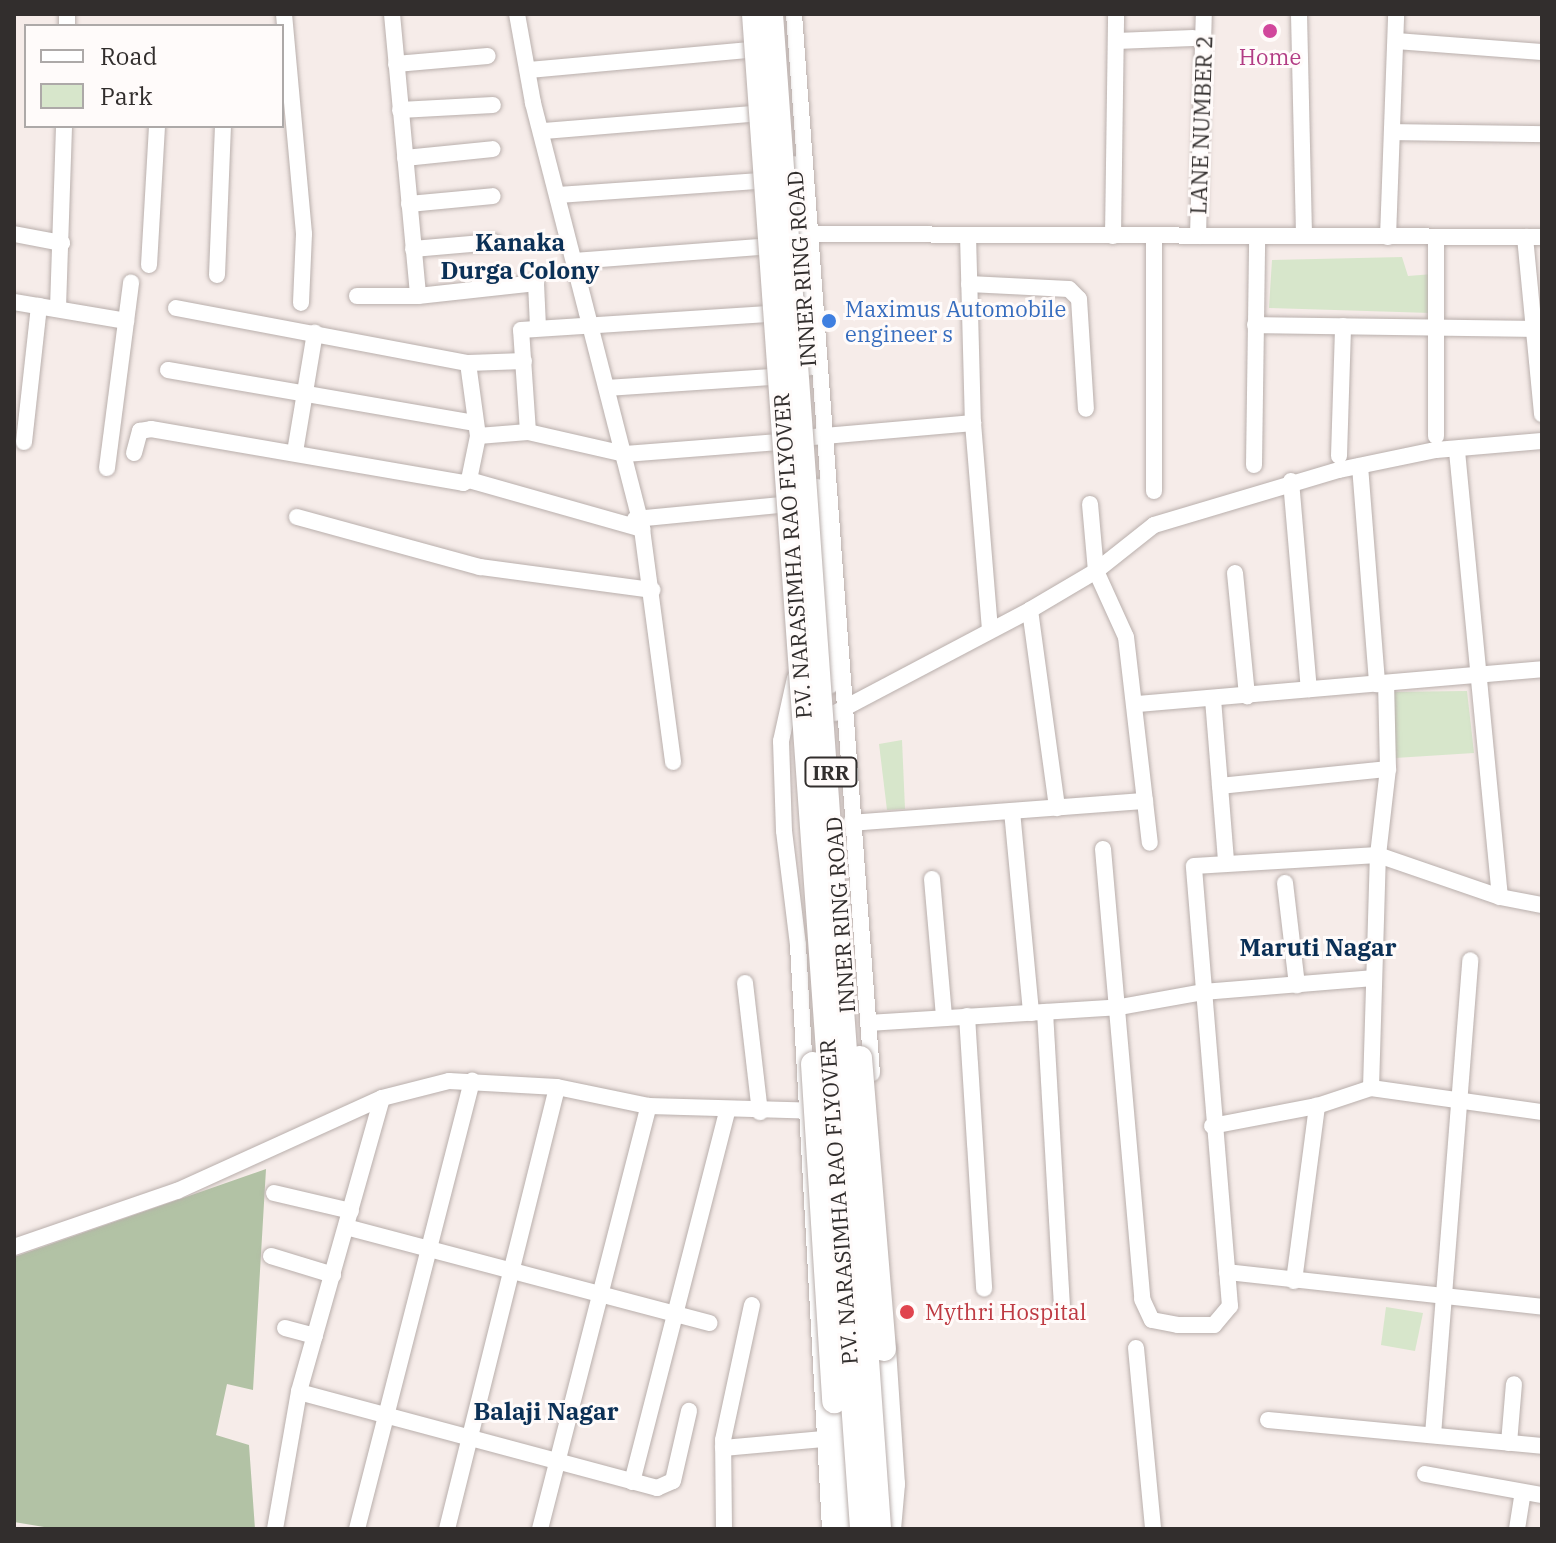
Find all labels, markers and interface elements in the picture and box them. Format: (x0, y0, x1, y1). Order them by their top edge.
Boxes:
marker: Home (1261, 22, 1279, 40)
legend (24, 24, 284, 128)
street label: LANE NUMBER 2 (1185, 35, 1217, 215)
text: Road (100, 40, 157, 72)
place label: Home (1239, 44, 1301, 70)
text: Park (100, 80, 152, 112)
street label: INNER RING ROAD (781, 170, 821, 368)
district label: Kanaka Durga Colony (440, 229, 600, 285)
place label: Maximus Automobile engineer s (845, 295, 1066, 346)
marker: Maximus Automobile engineer s (820, 312, 838, 330)
street label: P.V. NARASIMHA RAO FLYOVER (767, 392, 817, 720)
road number: IRR (803, 756, 859, 788)
street label: INNER RING ROAD (820, 816, 860, 1014)
district label: Maruti Nagar (1239, 934, 1397, 962)
street label: P.V. NARASIMHA RAO FLYOVER (813, 1038, 863, 1366)
place label: Mythri Hospital (925, 1299, 1086, 1325)
marker: Mythri Hospital (896, 1301, 918, 1323)
district label: Balaji Nagar (473, 1398, 619, 1426)

